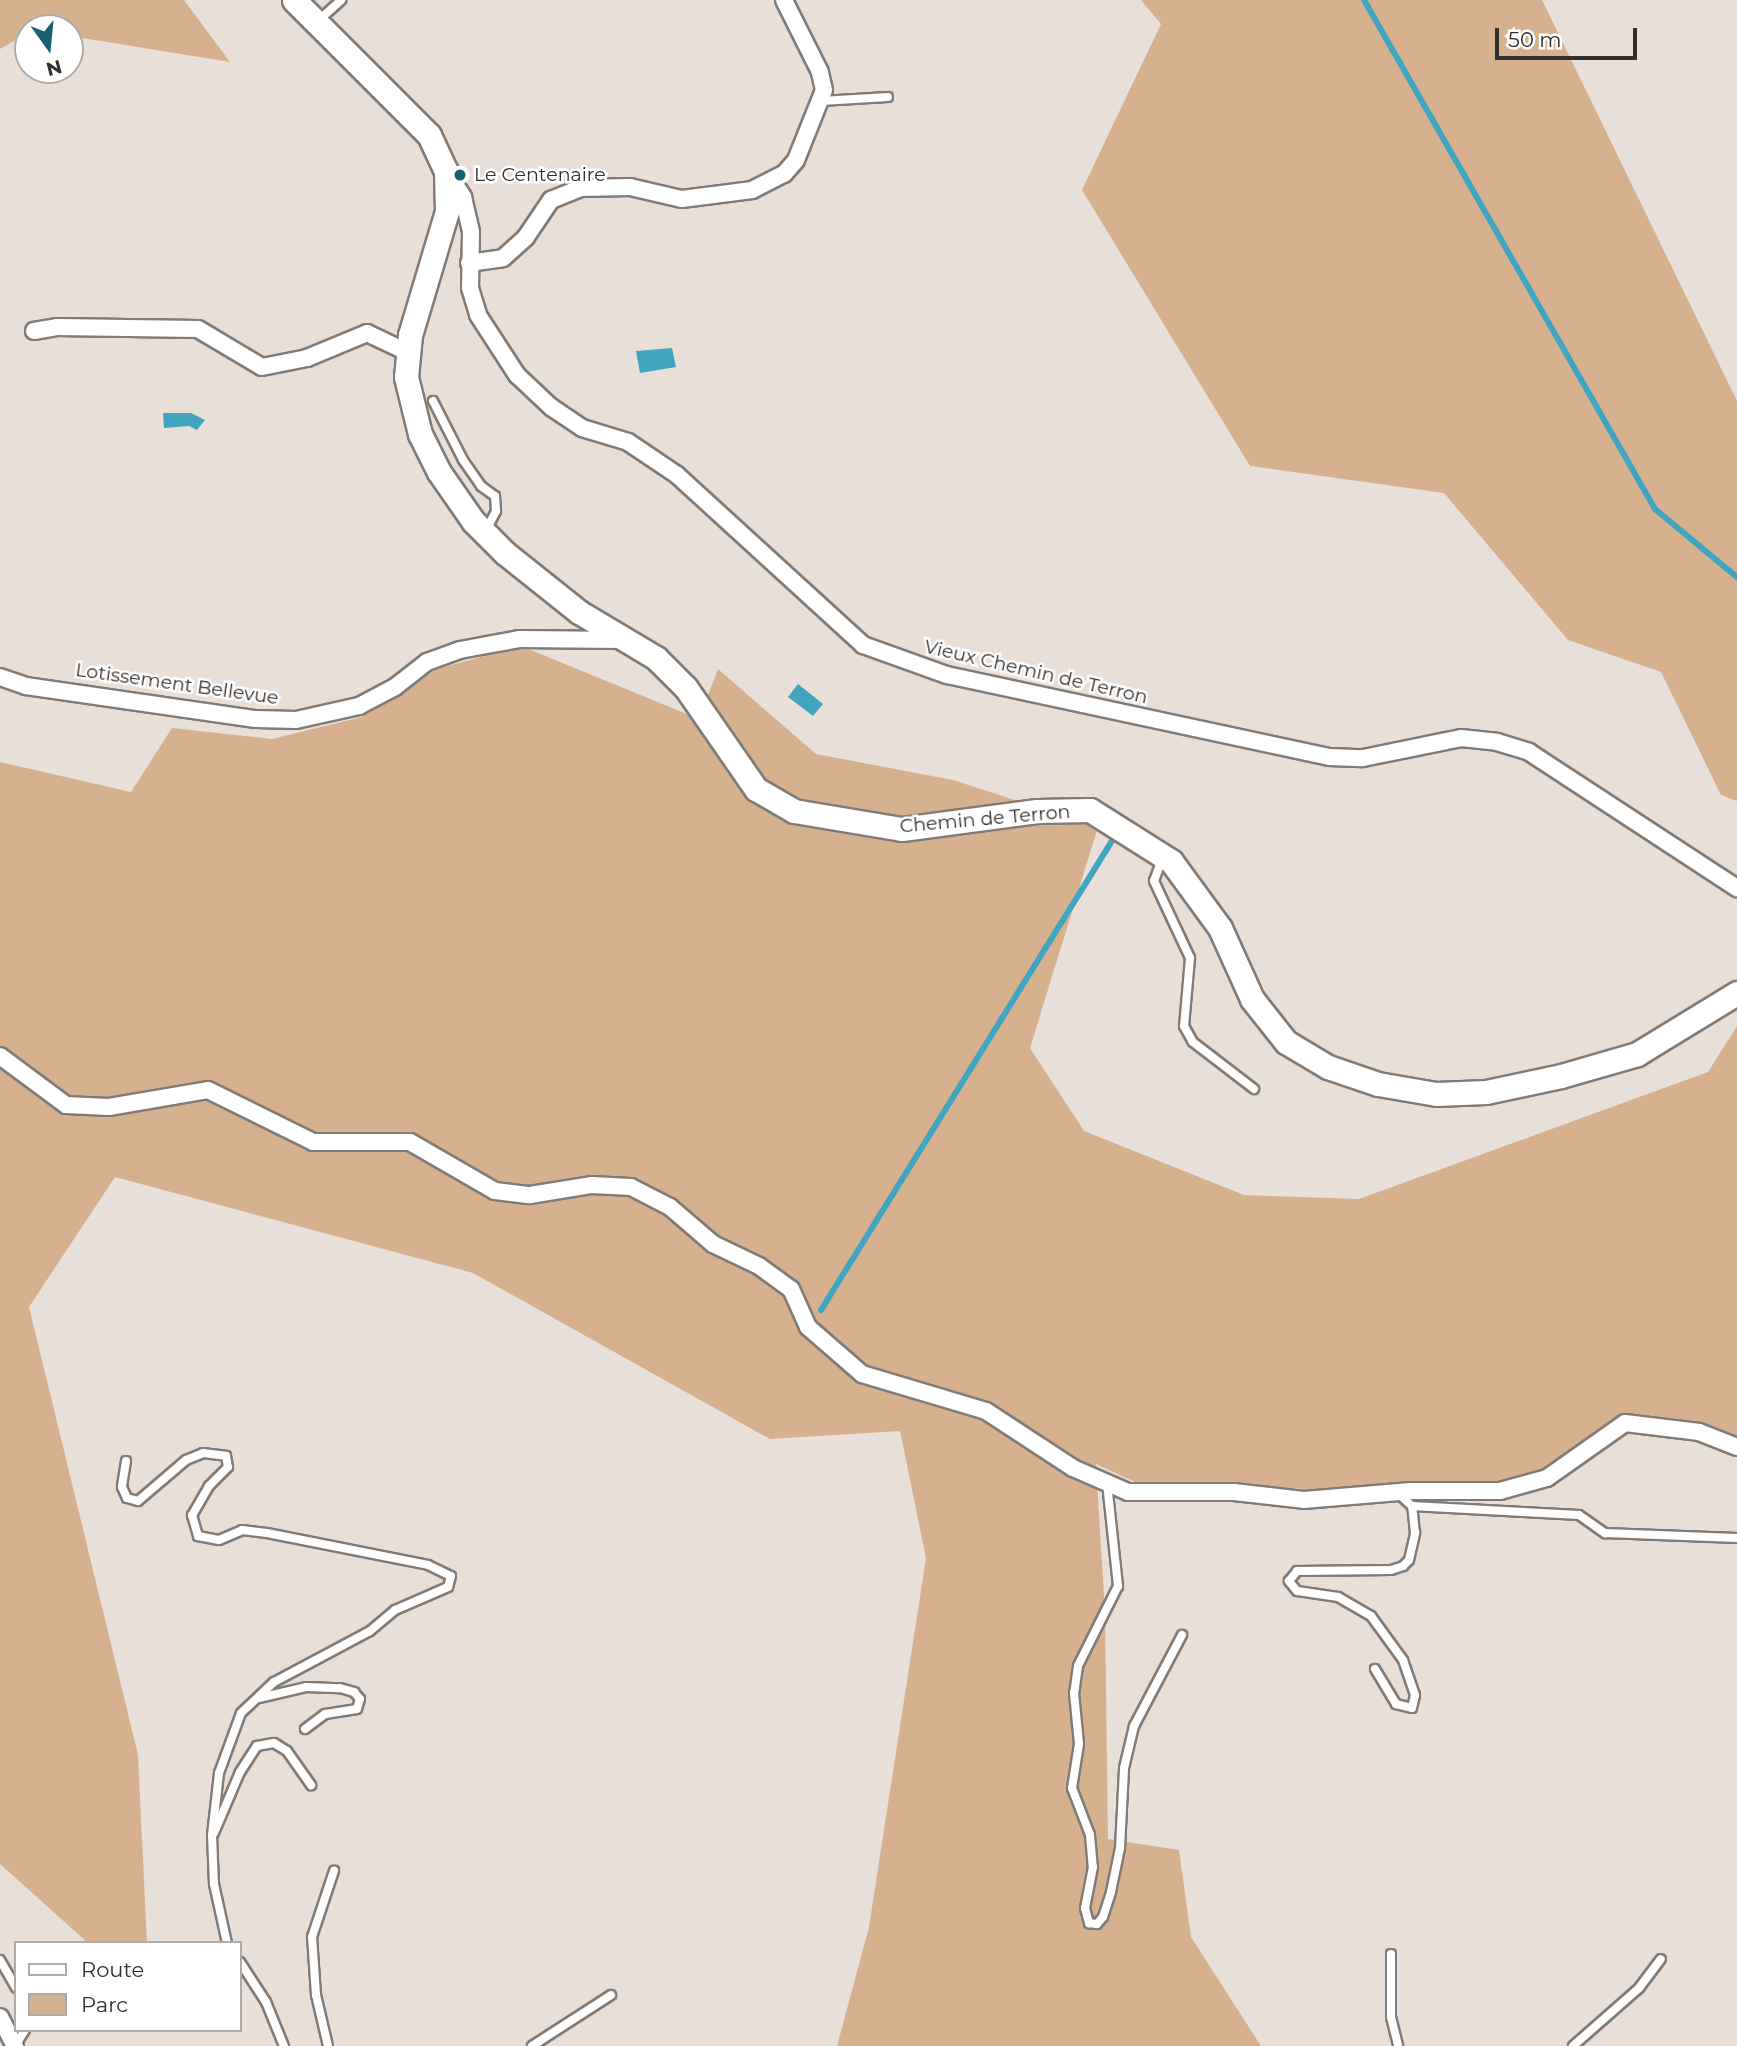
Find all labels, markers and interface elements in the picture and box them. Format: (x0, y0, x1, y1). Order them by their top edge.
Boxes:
north arrow (14, 14, 84, 84)
scale bar (1499, 14, 1641, 58)
text: 50 m (1508, 27, 1562, 52)
text: N (44, 55, 64, 81)
place label: Le Centenaire (474, 164, 606, 186)
marker: Le Centenaire (452, 167, 468, 183)
street label: Vieux Chemin de Terron (922, 635, 1150, 709)
street label: Lotissement Bellevue (74, 658, 280, 710)
street label: Chemin de Terron (899, 800, 1071, 838)
legend (14, 1941, 242, 2032)
text: Route (81, 1957, 144, 1982)
text: Parc (81, 1992, 128, 2017)

